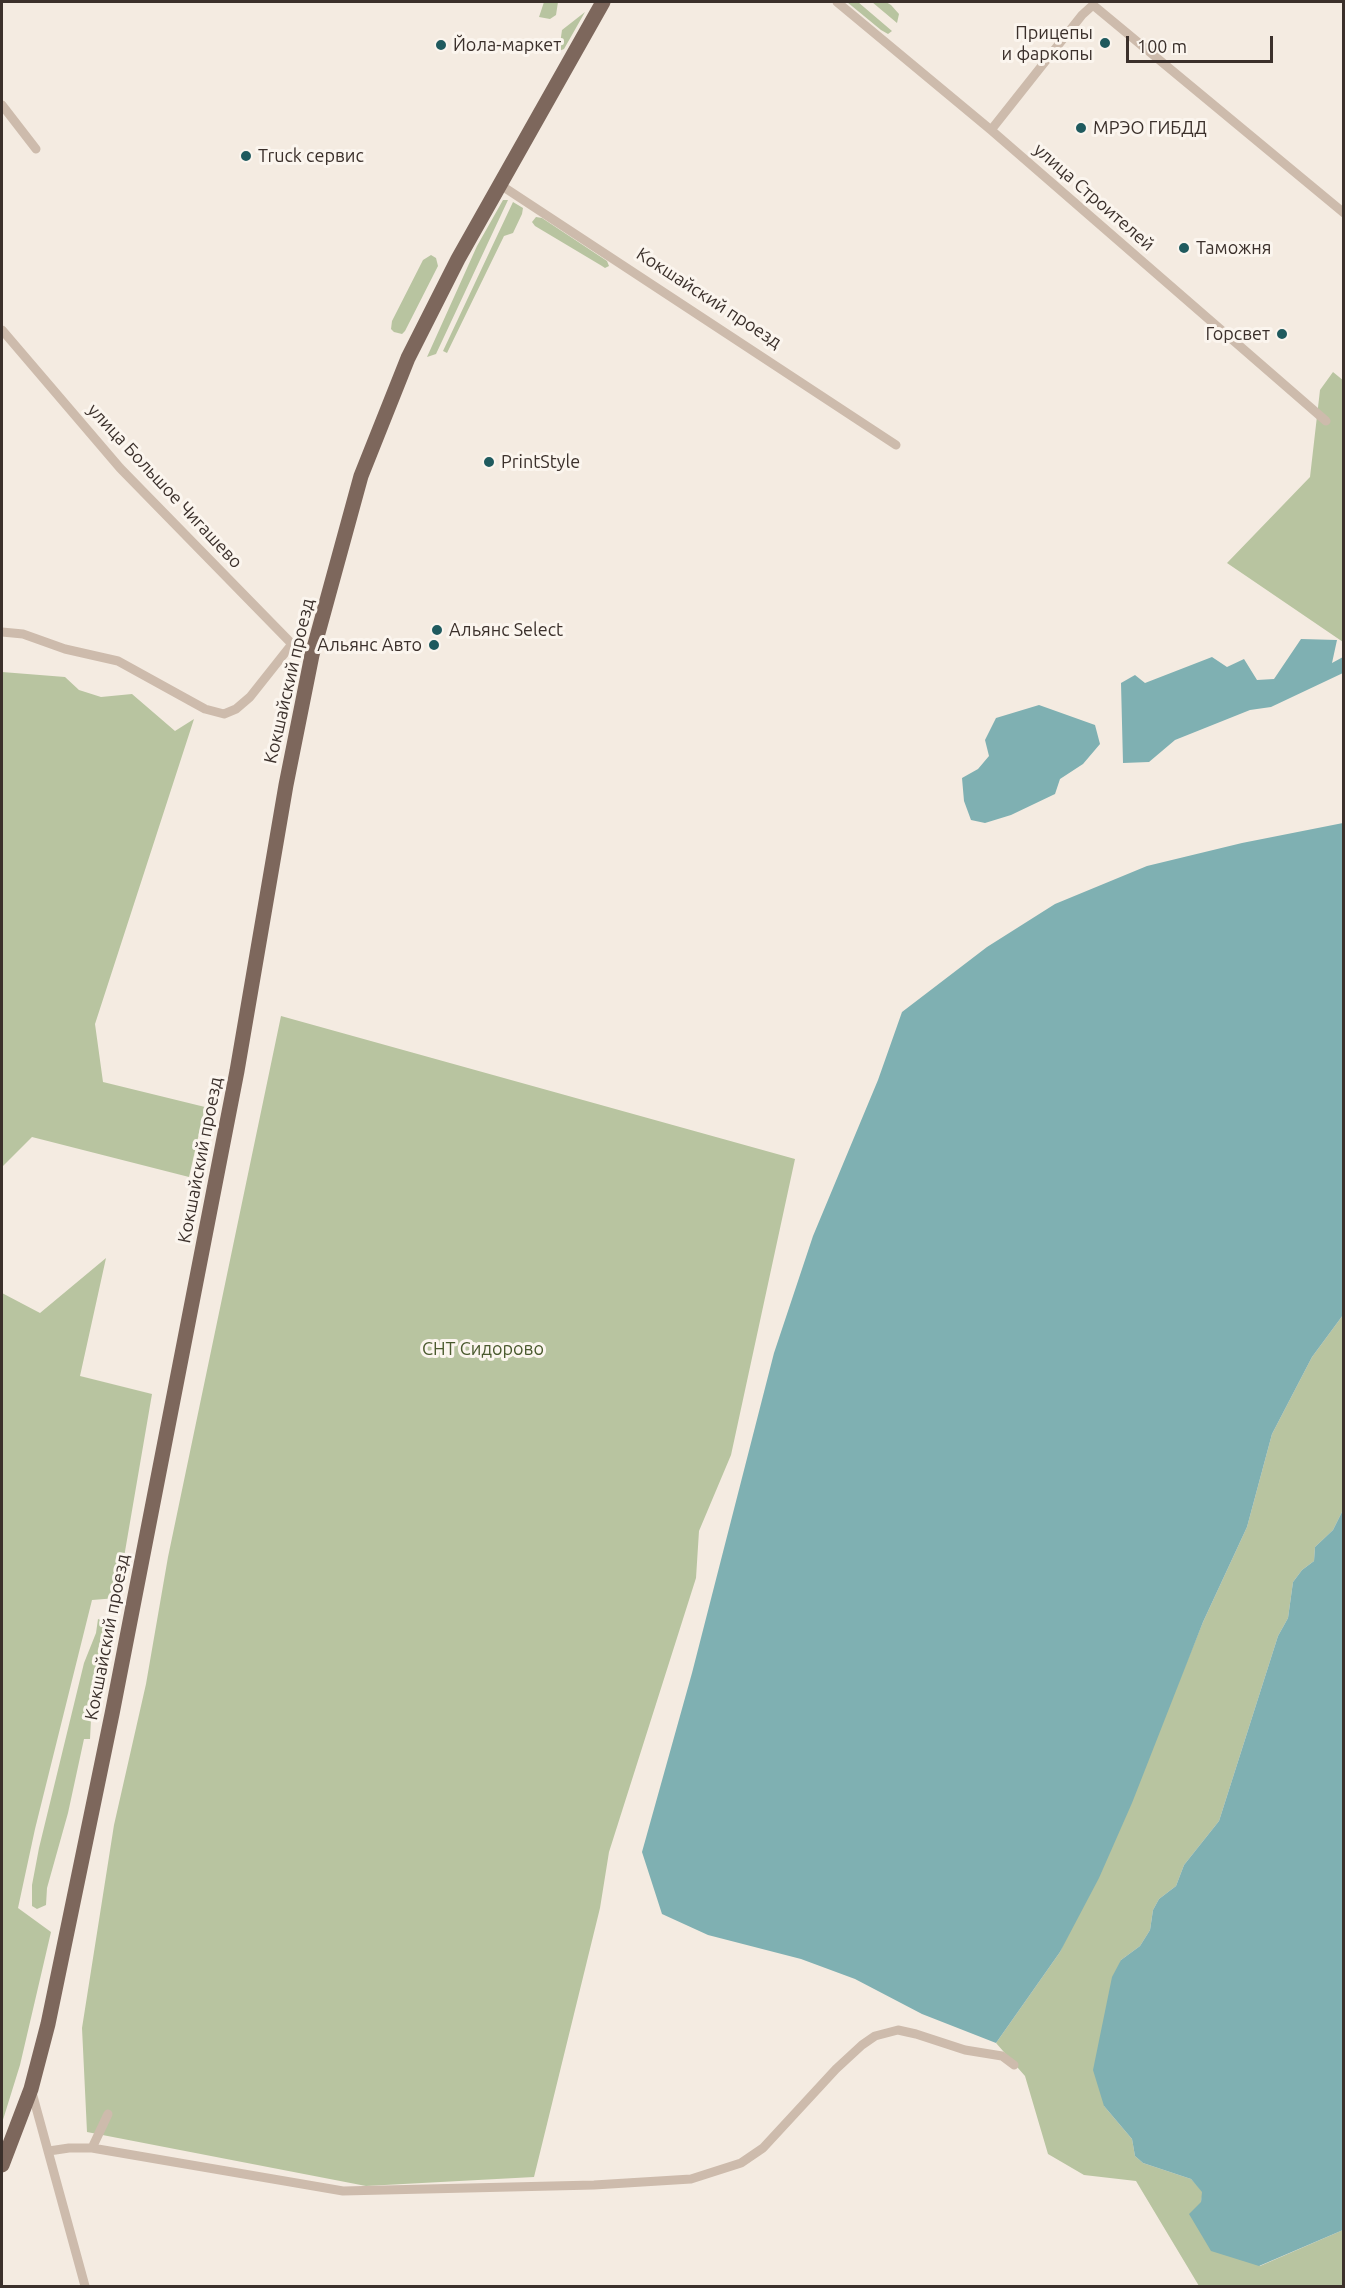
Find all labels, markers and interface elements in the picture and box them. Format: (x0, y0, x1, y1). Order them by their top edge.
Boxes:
place label: Прицепы и фаркопы (1002, 22, 1093, 64)
scale bar (1129, 24, 1276, 62)
place label: Йола-маркет (453, 34, 561, 56)
marker: Прицепы и фаркопы (1098, 36, 1112, 50)
text: 100 m (1137, 36, 1187, 56)
marker: Йола-маркет (434, 38, 448, 52)
place label: МРЭО ГИБДД (1093, 117, 1207, 139)
marker: МРЭО ГИБДД (1074, 121, 1088, 135)
street label: улица Строителей (1029, 139, 1159, 255)
place label: Truck сервис (258, 145, 364, 167)
marker: Truck сервис (239, 149, 253, 163)
place label: Таможня (1196, 237, 1271, 259)
marker: Таможня (1177, 241, 1191, 255)
street label: Кокшайский проезд (632, 243, 786, 353)
place label: Горсвет (1206, 323, 1270, 345)
marker: Горсвет (1275, 327, 1289, 341)
street label: улица Большое Чигашево (83, 399, 247, 573)
place label: PrintStyle (501, 451, 580, 473)
marker: PrintStyle (482, 455, 496, 469)
street label: Кокшайский проезд (260, 596, 318, 766)
place label: Альянс Select (449, 619, 563, 641)
marker: Альянс Select (430, 623, 444, 637)
place label: Альянс Авто (317, 634, 422, 656)
marker: Альянс Авто (427, 638, 441, 652)
street label: Кокшайский проезд (173, 1075, 227, 1245)
park label: СНТ Сидорово (422, 1338, 544, 1360)
street label: Кокшайский проезд (80, 1552, 134, 1722)

